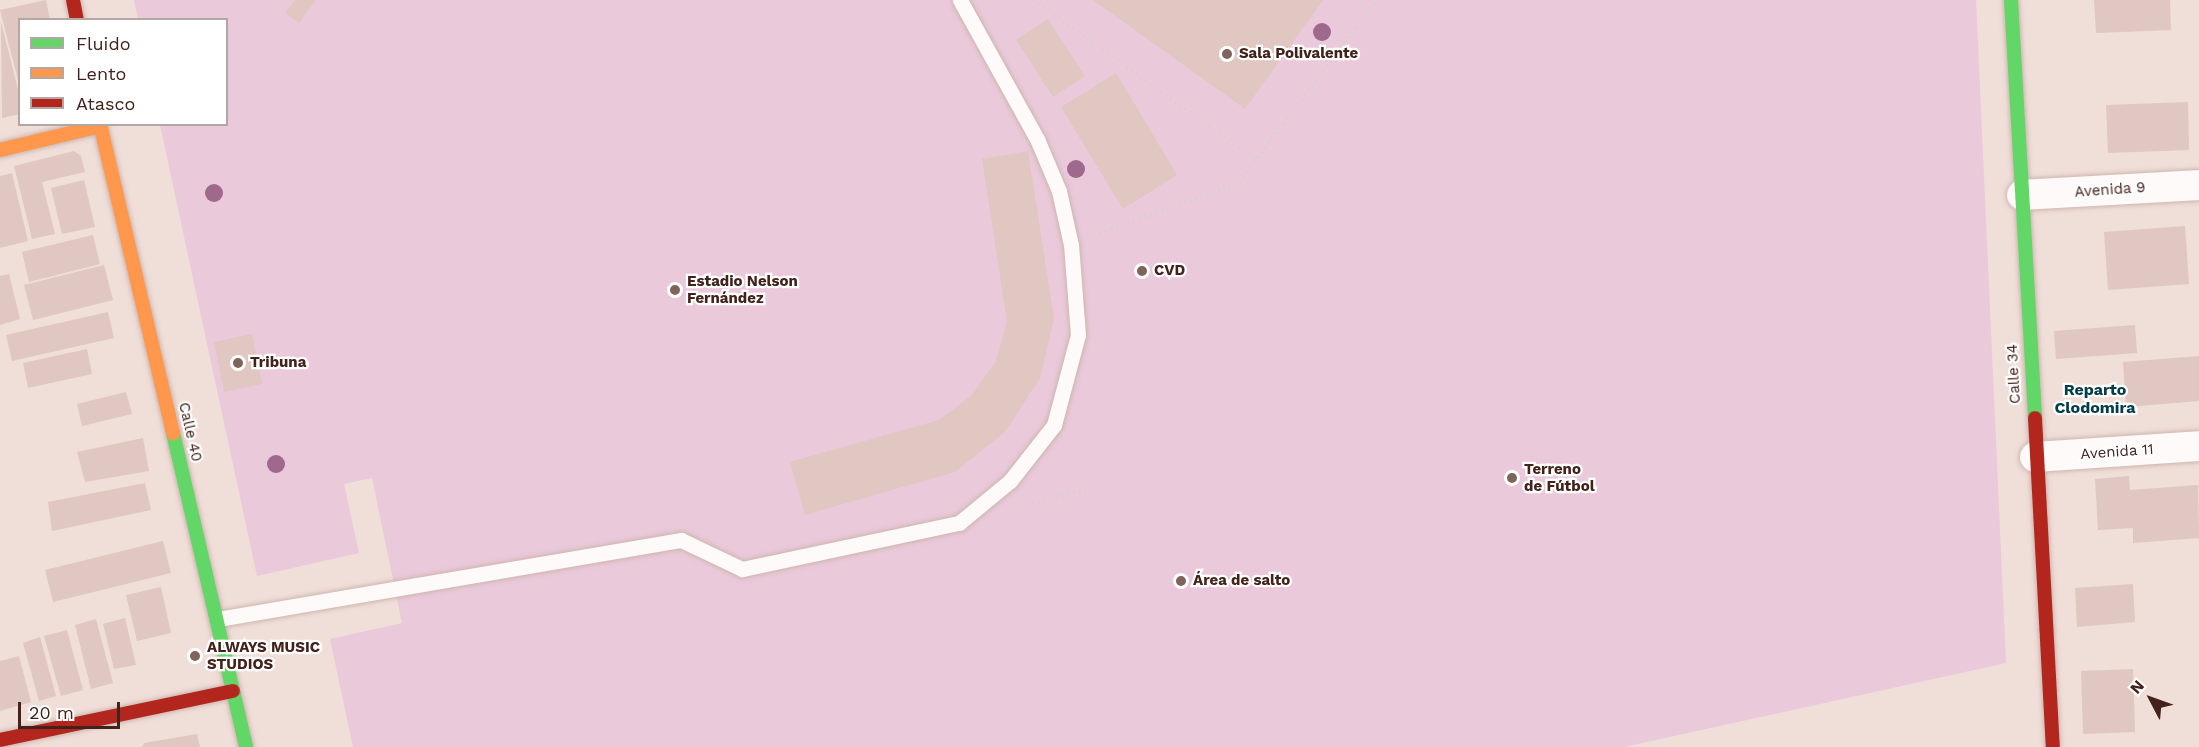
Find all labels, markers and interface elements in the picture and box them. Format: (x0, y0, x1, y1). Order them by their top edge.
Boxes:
legend (18, 18, 228, 126)
text: Fluido (76, 33, 130, 54)
place label: Sala Polivalente (1239, 45, 1358, 63)
marker: Sala Polivalente (1220, 47, 1234, 61)
text: Lento (76, 63, 126, 84)
text: Atasco (76, 93, 135, 114)
street label: Avenida 9 (2074, 179, 2146, 201)
place label: CVD (1154, 262, 1185, 280)
marker: CVD (1135, 264, 1149, 278)
place label: Estadio Nelson Fernández (687, 272, 798, 307)
marker: Estadio Nelson Fernández (668, 283, 682, 297)
street label: Calle 34 (2003, 344, 2025, 404)
place label: Tribuna (250, 354, 306, 372)
marker: Tribuna (231, 356, 245, 370)
district label: Reparto Clodomira (2054, 380, 2136, 418)
street label: Calle 40 (174, 401, 206, 463)
street label: Avenida 11 (2080, 440, 2154, 464)
place label: Terreno de Fútbol (1524, 460, 1595, 495)
marker: Terreno de Fútbol (1505, 471, 1519, 485)
place label: Área de salto (1193, 572, 1290, 590)
marker: Área de salto (1174, 574, 1188, 588)
place label: ALWAYS MUSIC STUDIOS (207, 638, 320, 673)
marker: ALWAYS MUSIC STUDIOS (188, 649, 202, 663)
north arrow (2121, 669, 2181, 729)
text: N (2126, 676, 2148, 698)
scale bar (21, 690, 123, 728)
text: 20 m (29, 702, 74, 723)

